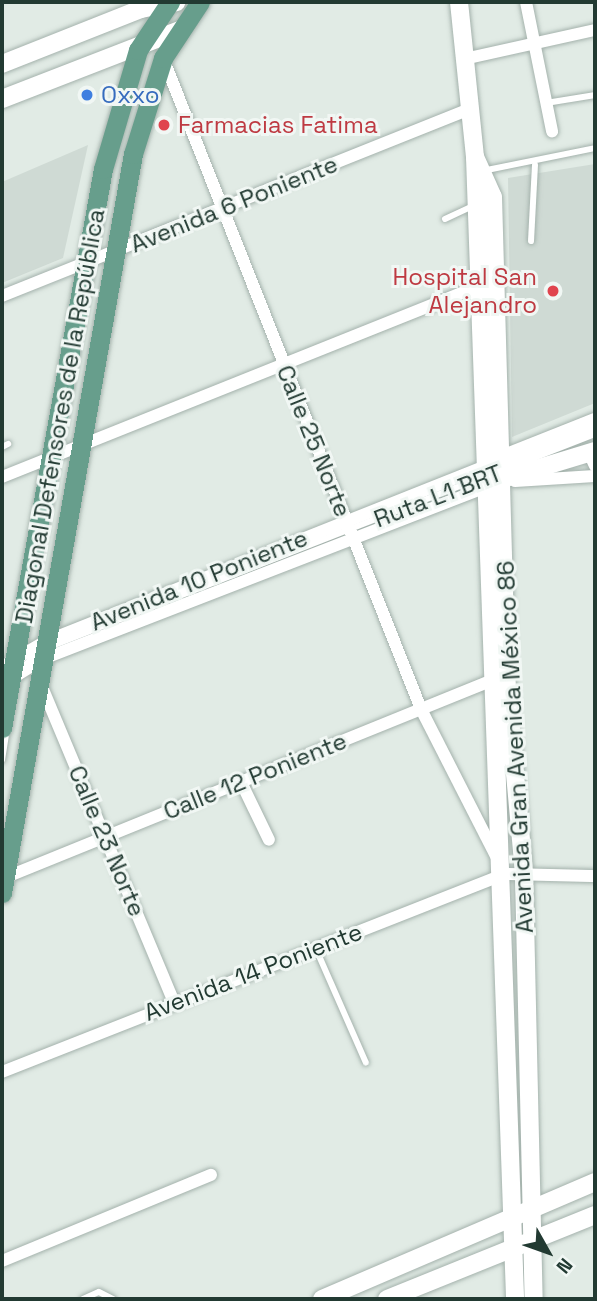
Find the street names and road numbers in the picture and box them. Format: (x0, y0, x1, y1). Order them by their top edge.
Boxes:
street label: Avenida 6 Poniente (126, 149, 342, 259)
street label: Diagonal Defensores de la República (9, 207, 111, 625)
street label: Calle 25 Norte (270, 361, 358, 521)
street label: Ruta L1 BRT (370, 458, 506, 534)
street label: Avenida 10 Poniente (86, 523, 312, 637)
street label: Avenida Gran Avenida México 86 (491, 560, 539, 934)
street label: Calle 12 Poniente (159, 726, 351, 826)
street label: Calle 23 Norte (62, 761, 152, 921)
street label: Avenida 14 Poniente (140, 917, 366, 1027)

